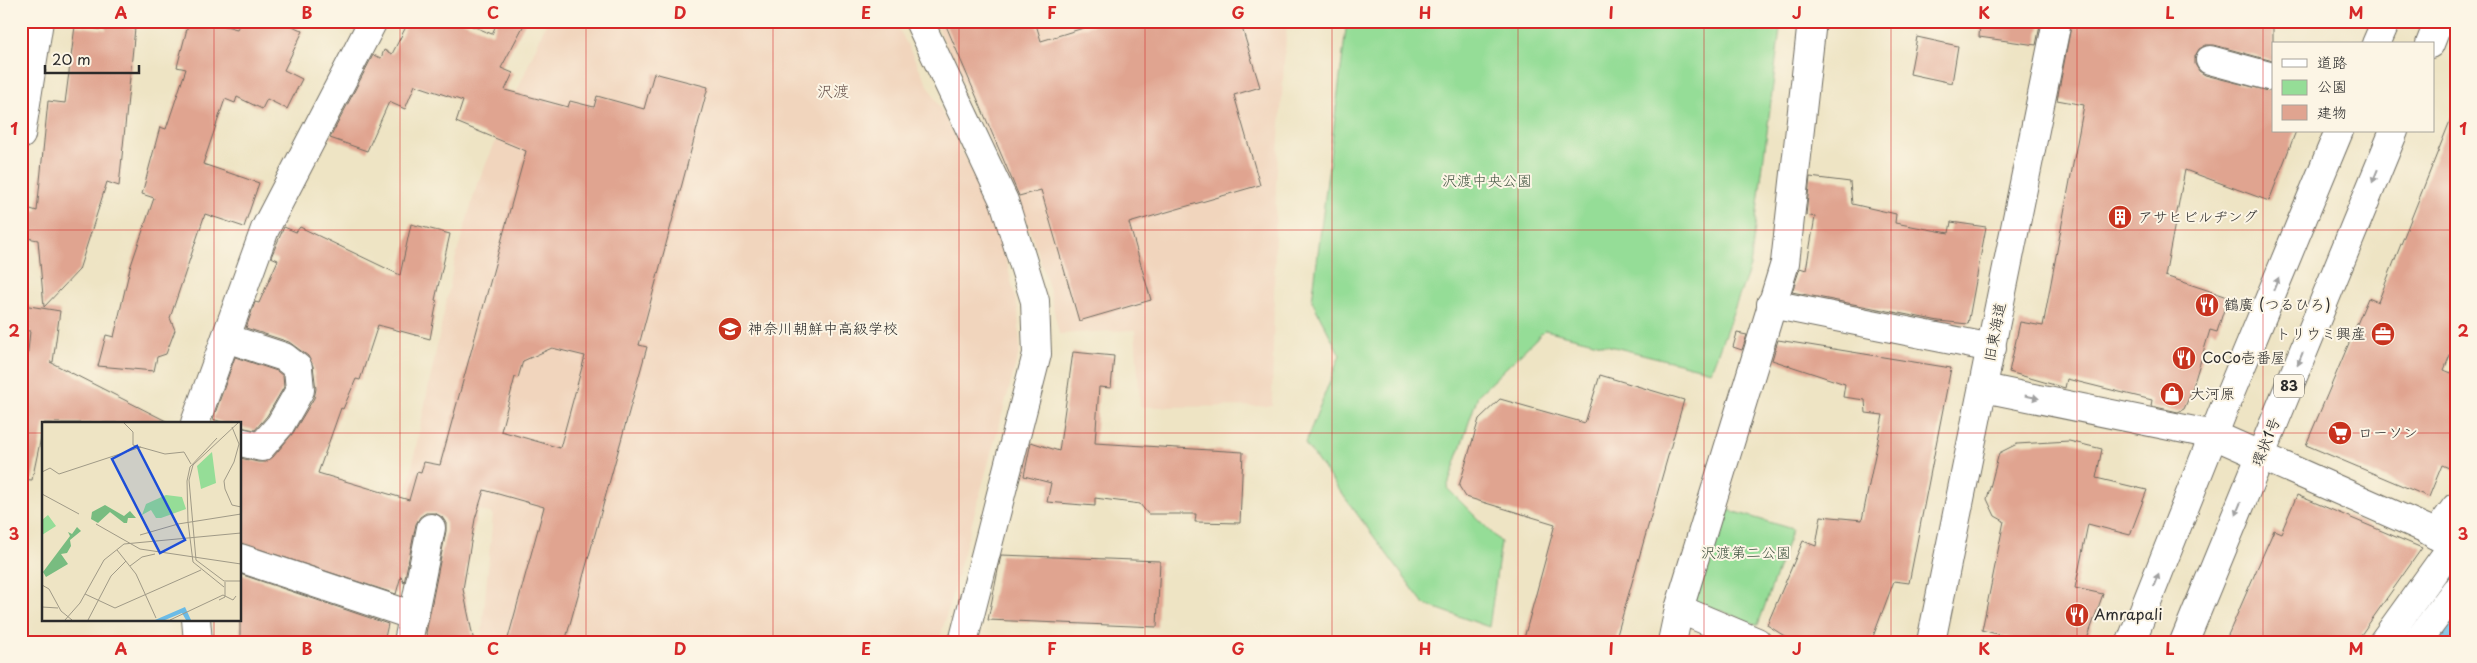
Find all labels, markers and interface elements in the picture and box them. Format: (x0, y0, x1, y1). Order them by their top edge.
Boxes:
text: A (115, 0, 128, 24)
text: B (302, 0, 313, 24)
text: C (487, 0, 499, 24)
text: D (674, 0, 686, 24)
text: E (861, 0, 871, 24)
text: F (1047, 0, 1057, 24)
text: G (1231, 0, 1245, 24)
text: H (1419, 0, 1431, 24)
text: I (1608, 0, 1614, 24)
text: J (1792, 0, 1802, 24)
text: K (1978, 0, 1990, 24)
text: L (2165, 0, 2175, 24)
text: M (2348, 0, 2364, 24)
scale bar (45, 42, 139, 74)
legend (2272, 42, 2434, 132)
text: 20 m (52, 47, 91, 70)
text: 道路 (2317, 50, 2347, 73)
text: 公園 (2317, 74, 2347, 97)
district label: 沢渡 (817, 78, 849, 102)
text: 建物 (2317, 100, 2347, 123)
text: 1 (10, 116, 18, 140)
text: 1 (2459, 116, 2467, 140)
park label: 沢渡中央公園 (1442, 168, 1532, 191)
one-way arrow (2371, 169, 2379, 183)
building icon: アサヒビルヂング (2107, 204, 2133, 230)
place label: アサヒビルヂング (2138, 204, 2258, 227)
one-way arrow (2272, 276, 2280, 291)
restaurant icon: 鶴廣 (つるひろ) (2194, 292, 2220, 318)
place label: 鶴廣 (つるひろ) (2224, 292, 2331, 315)
street label: 旧東海道 (1977, 300, 2011, 363)
school or university icon: 神奈川朝鮮中高級学校 (717, 316, 743, 342)
place label: 神奈川朝鮮中高級学校 (748, 316, 898, 339)
text: 2 (8, 318, 20, 342)
text: 2 (2457, 318, 2469, 342)
place label: トリウミ興産 (2276, 321, 2366, 344)
office icon: トリウミ興産 (2370, 321, 2396, 347)
restaurant icon: CoCo壱番屋 (2171, 345, 2197, 371)
place label: CoCo壱番屋 (2202, 345, 2286, 368)
one-way arrow (2296, 352, 2304, 367)
road number: 83 (2274, 374, 2304, 398)
shop icon: 大河原 (2159, 381, 2185, 407)
place label: 大河原 (2190, 381, 2235, 404)
one-way arrow (2024, 394, 2040, 402)
street label: 環状1号 (2244, 413, 2285, 470)
supermarket icon: ローソン (2327, 420, 2353, 446)
place label: ローソン (2358, 420, 2418, 443)
inset map (42, 422, 241, 620)
one-way arrow (2234, 502, 2242, 516)
text: 3 (9, 521, 19, 545)
text: 3 (2458, 521, 2468, 545)
park label: 沢渡第二公園 (1701, 540, 1791, 563)
one-way arrow (2152, 572, 2160, 587)
restaurant icon: Amrapali (2064, 602, 2090, 628)
place label: Amrapali (2094, 602, 2163, 625)
text: A (115, 636, 128, 660)
text: B (302, 636, 313, 660)
text: C (487, 636, 499, 660)
text: D (674, 636, 686, 660)
text: E (861, 636, 871, 660)
text: F (1047, 636, 1057, 660)
text: G (1231, 636, 1245, 660)
text: H (1419, 636, 1431, 660)
text: I (1608, 636, 1614, 660)
text: J (1792, 636, 1802, 660)
text: K (1978, 636, 1990, 660)
text: L (2165, 636, 2175, 660)
text: M (2348, 636, 2364, 660)

